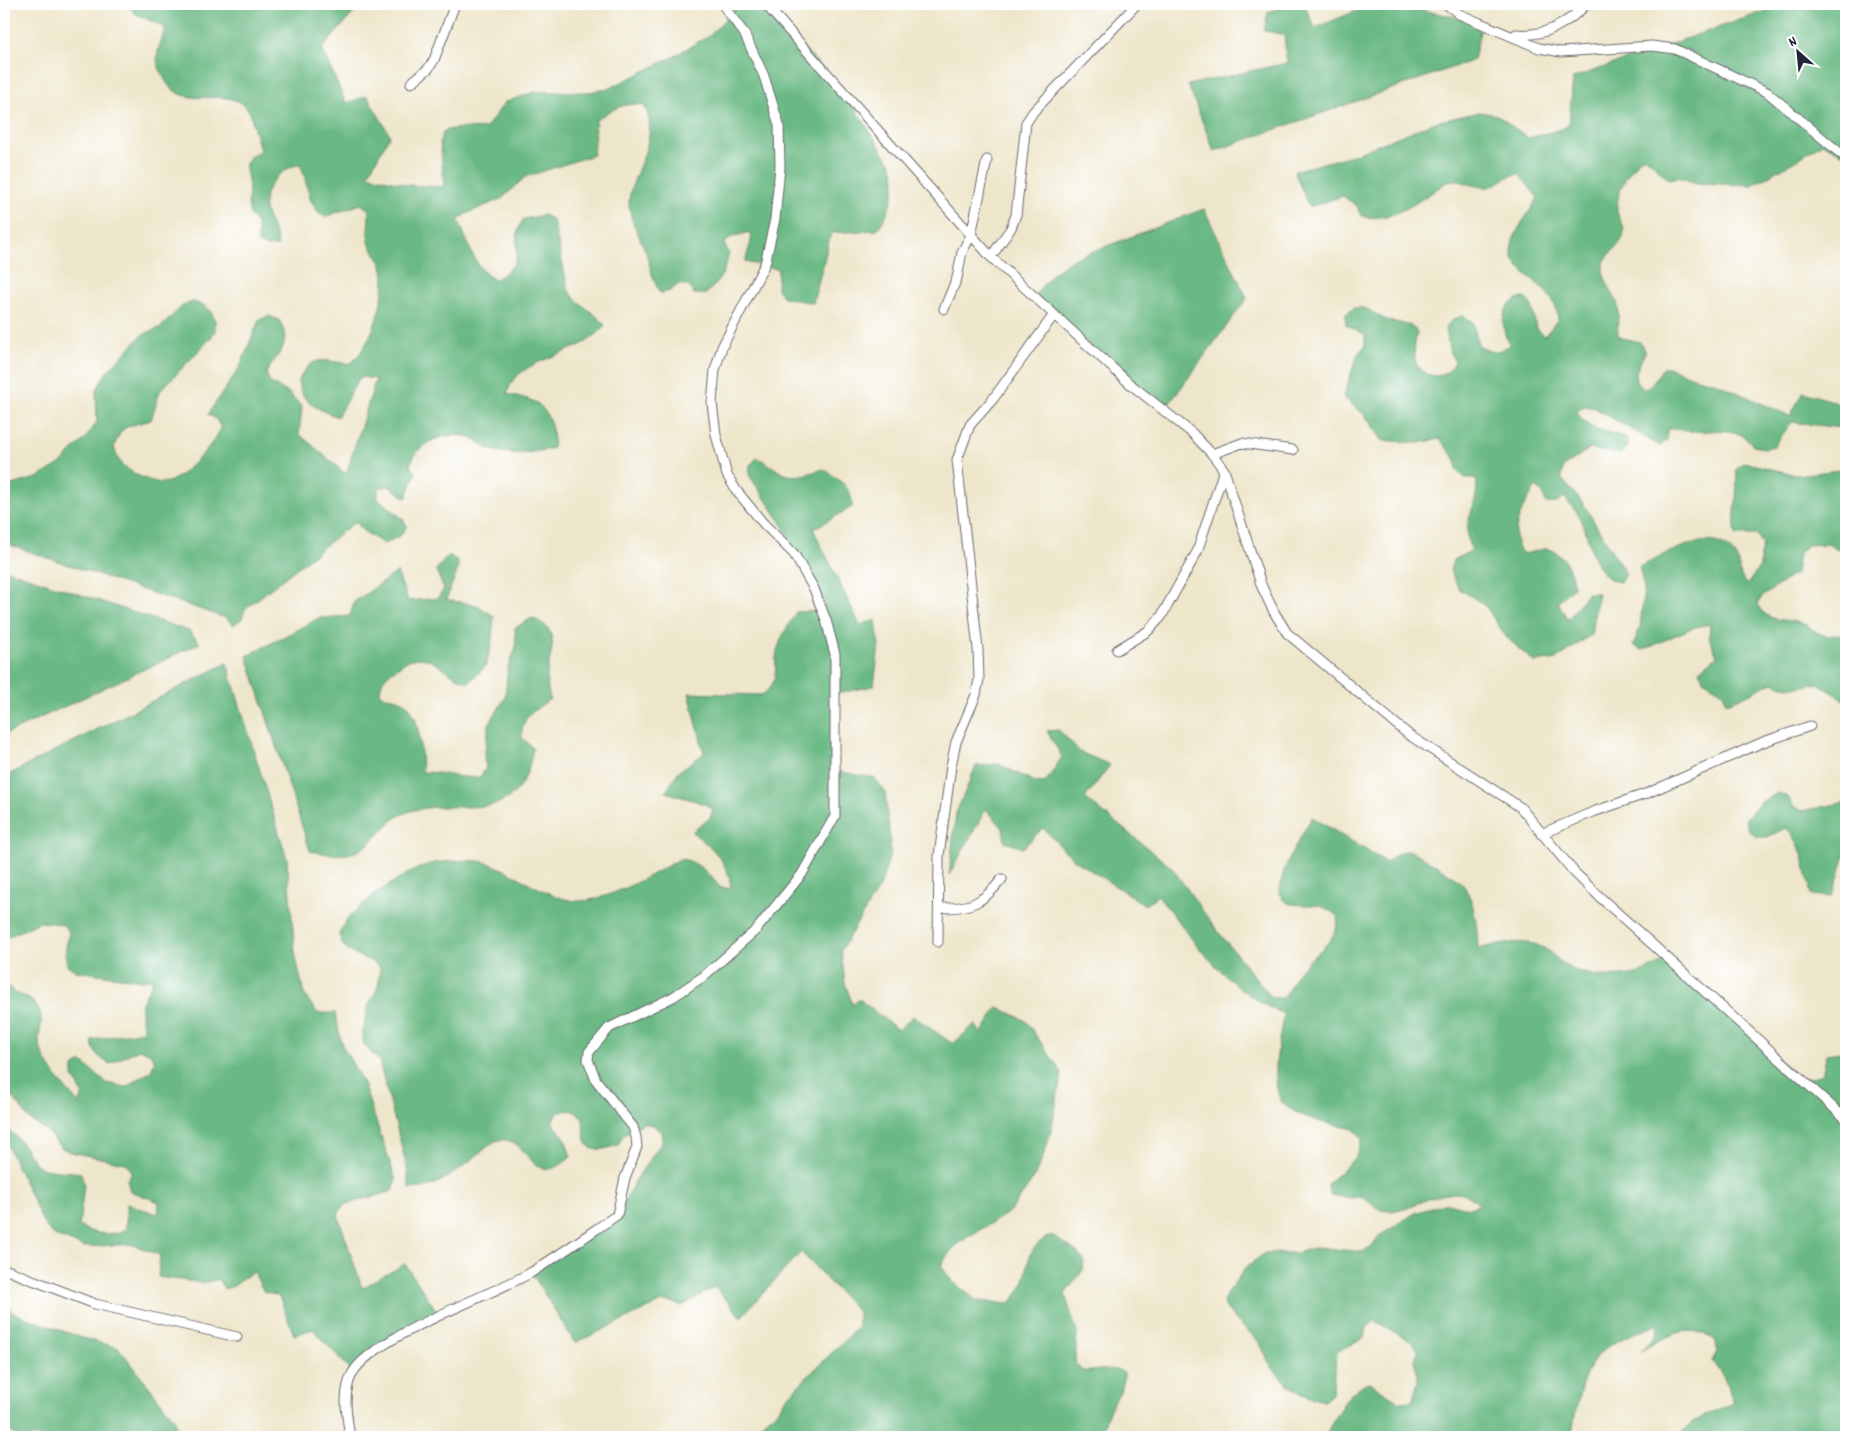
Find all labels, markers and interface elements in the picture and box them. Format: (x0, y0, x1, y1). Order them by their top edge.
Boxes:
north arrow (1772, 28, 1822, 78)
text: N (1785, 32, 1801, 53)

